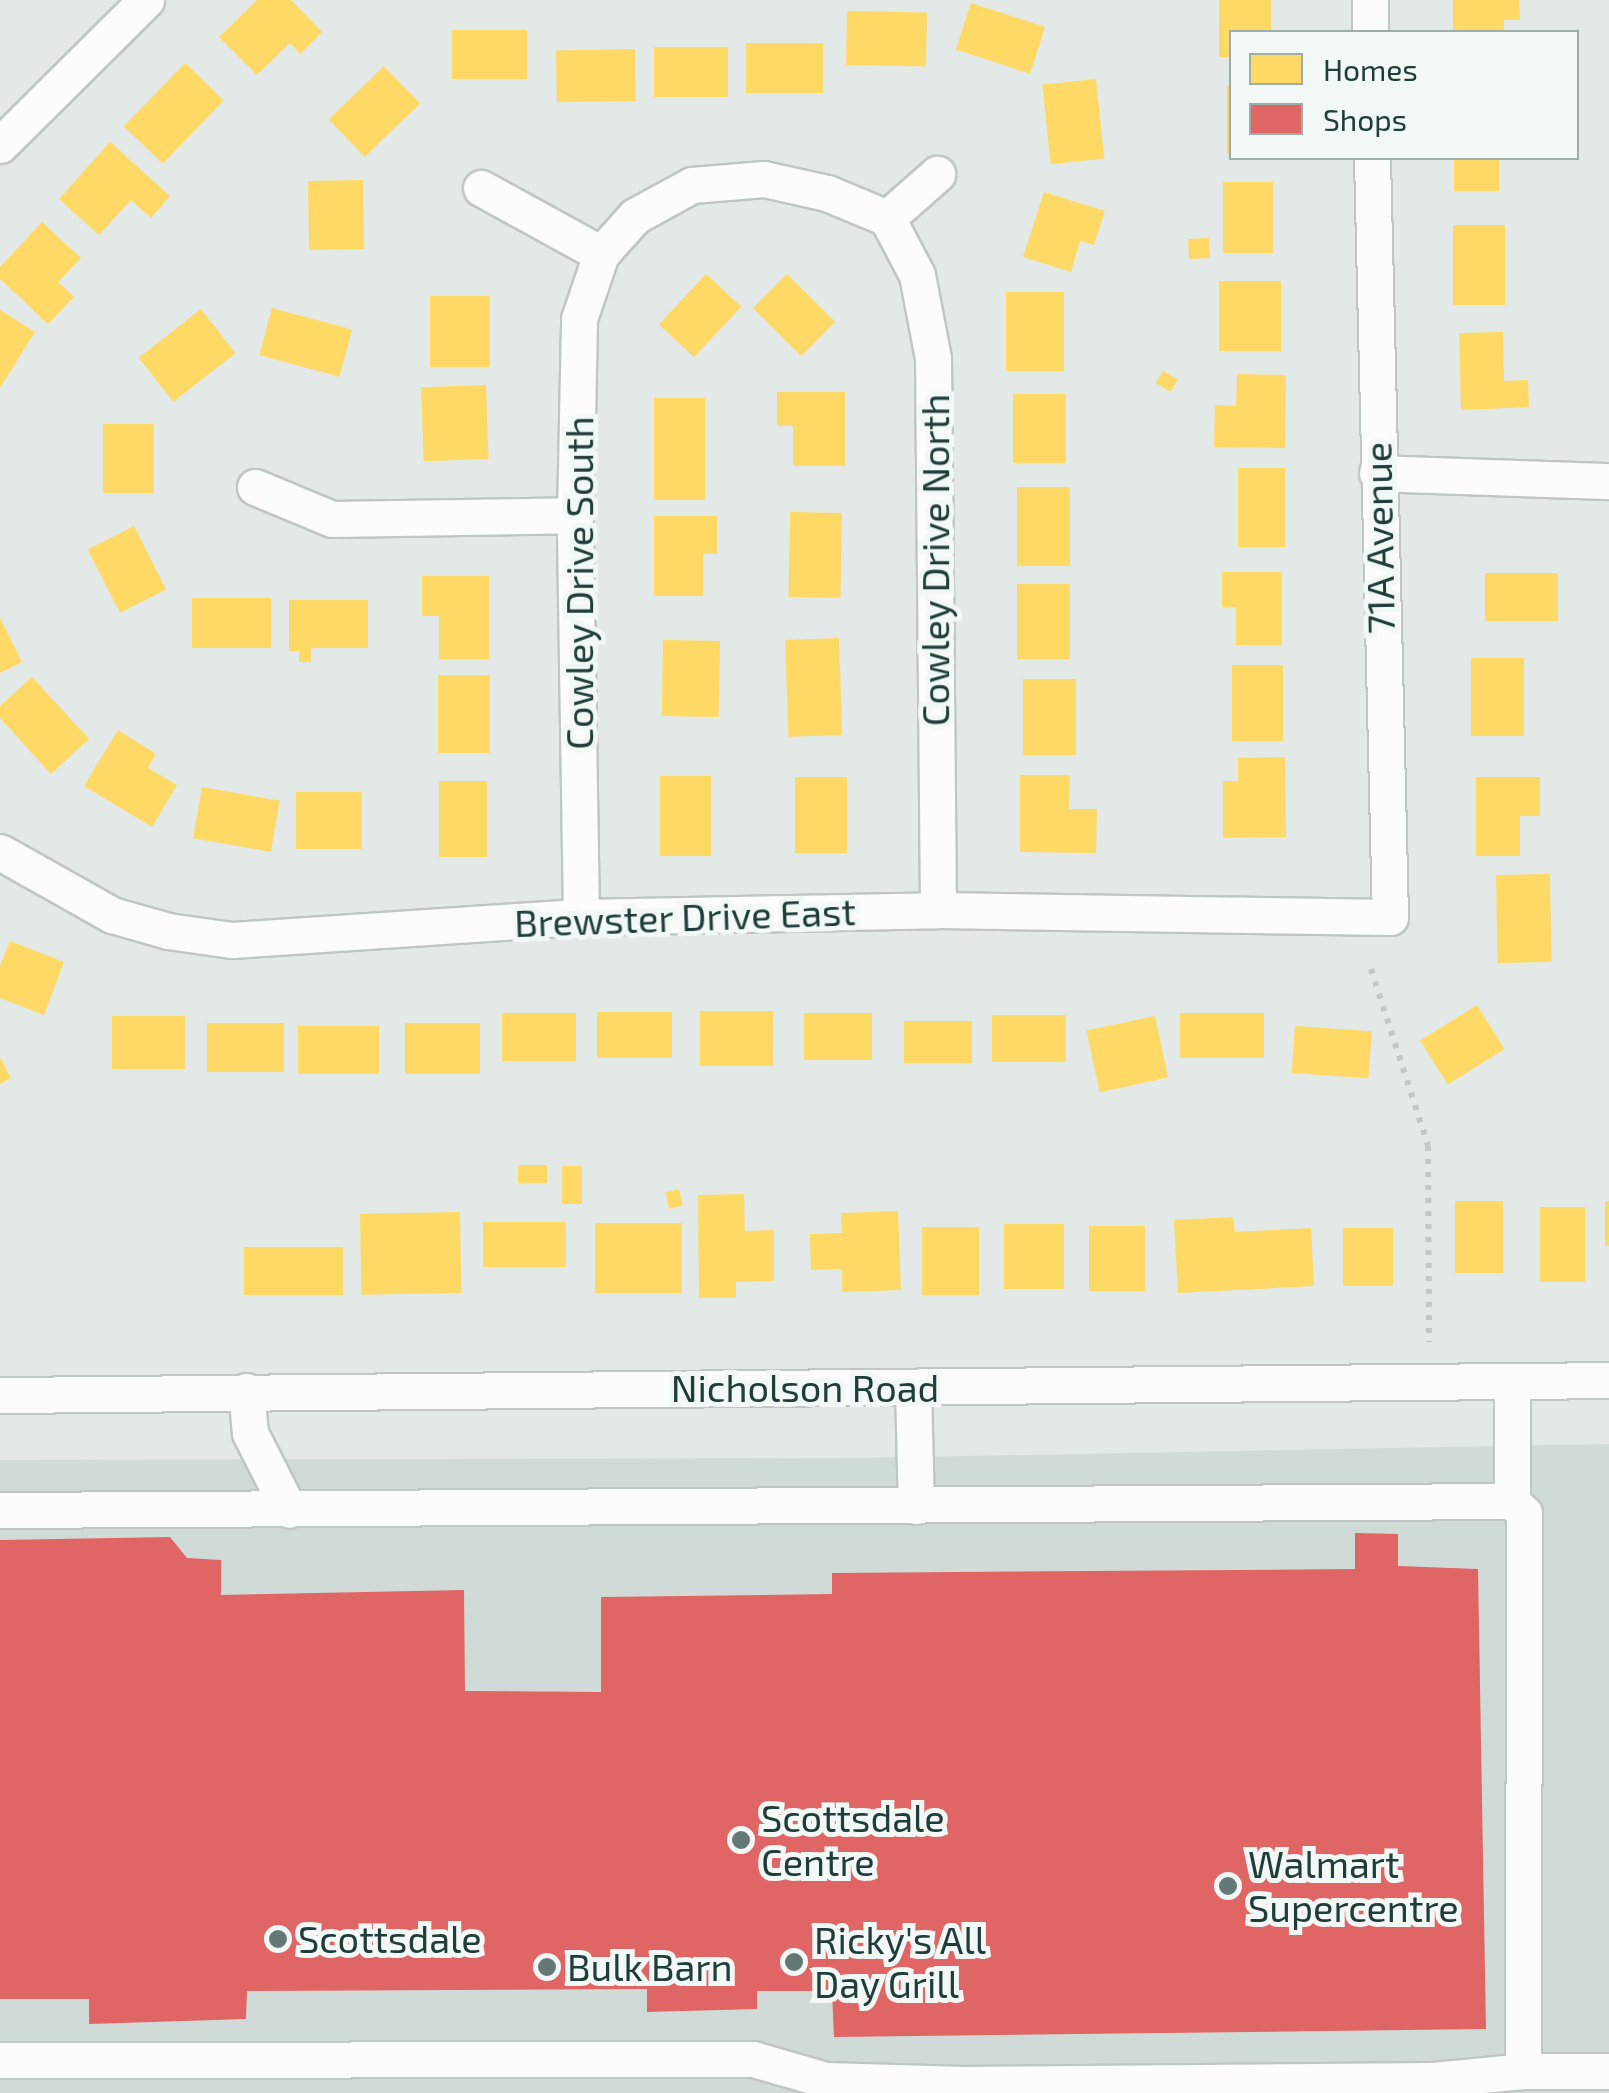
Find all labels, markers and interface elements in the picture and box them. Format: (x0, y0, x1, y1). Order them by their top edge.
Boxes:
legend (1229, 30, 1579, 160)
text: Homes (1323, 51, 1418, 87)
text: Shops (1323, 101, 1407, 137)
street label: Cowley Drive North (912, 393, 958, 727)
street label: Cowley Drive South (556, 416, 602, 750)
street label: 71A Avenue (1355, 441, 1403, 635)
street label: Brewster Drive East (513, 888, 857, 946)
street label: Nicholson Road (671, 1365, 939, 1411)
place label: Scottsdale Centre (761, 1795, 945, 1885)
marker: Scottsdale Centre (730, 1829, 752, 1851)
place label: Walmart Supercentre (1248, 1841, 1459, 1930)
marker: Walmart Supercentre (1217, 1875, 1239, 1897)
place label: Scottsdale (298, 1916, 482, 1962)
place label: Ricky's All Day Grill (814, 1917, 987, 2006)
marker: Scottsdale (267, 1928, 289, 1950)
place label: Bulk Barn (567, 1944, 733, 1990)
marker: Ricky's All Day Grill (783, 1951, 805, 1973)
marker: Bulk Barn (536, 1956, 558, 1978)

